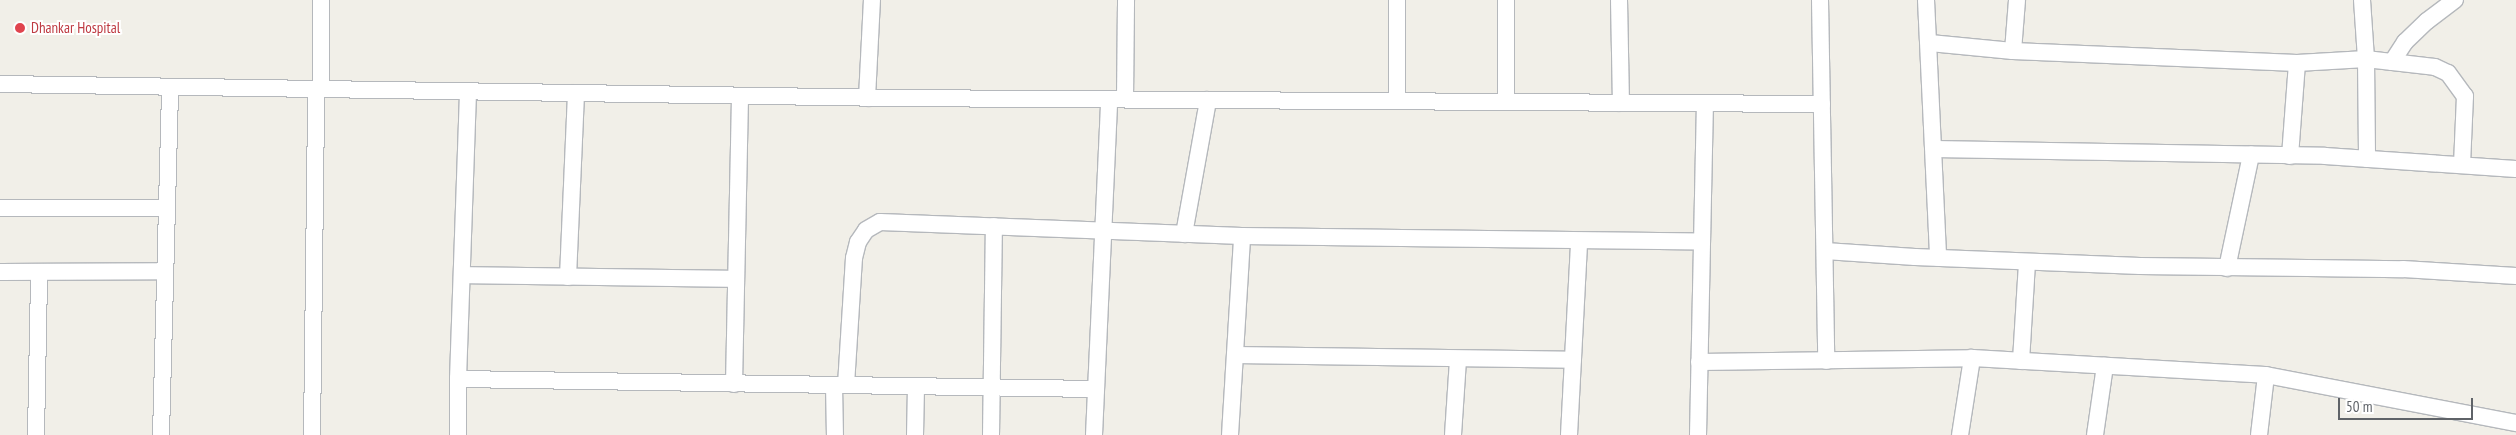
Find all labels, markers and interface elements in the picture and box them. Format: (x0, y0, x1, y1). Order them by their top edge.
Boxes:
place label: Dhankar Hospital (31, 19, 120, 37)
marker: Dhankar Hospital (13, 21, 27, 35)
scale bar (2341, 388, 2476, 420)
text: 50 m (2346, 397, 2372, 416)

